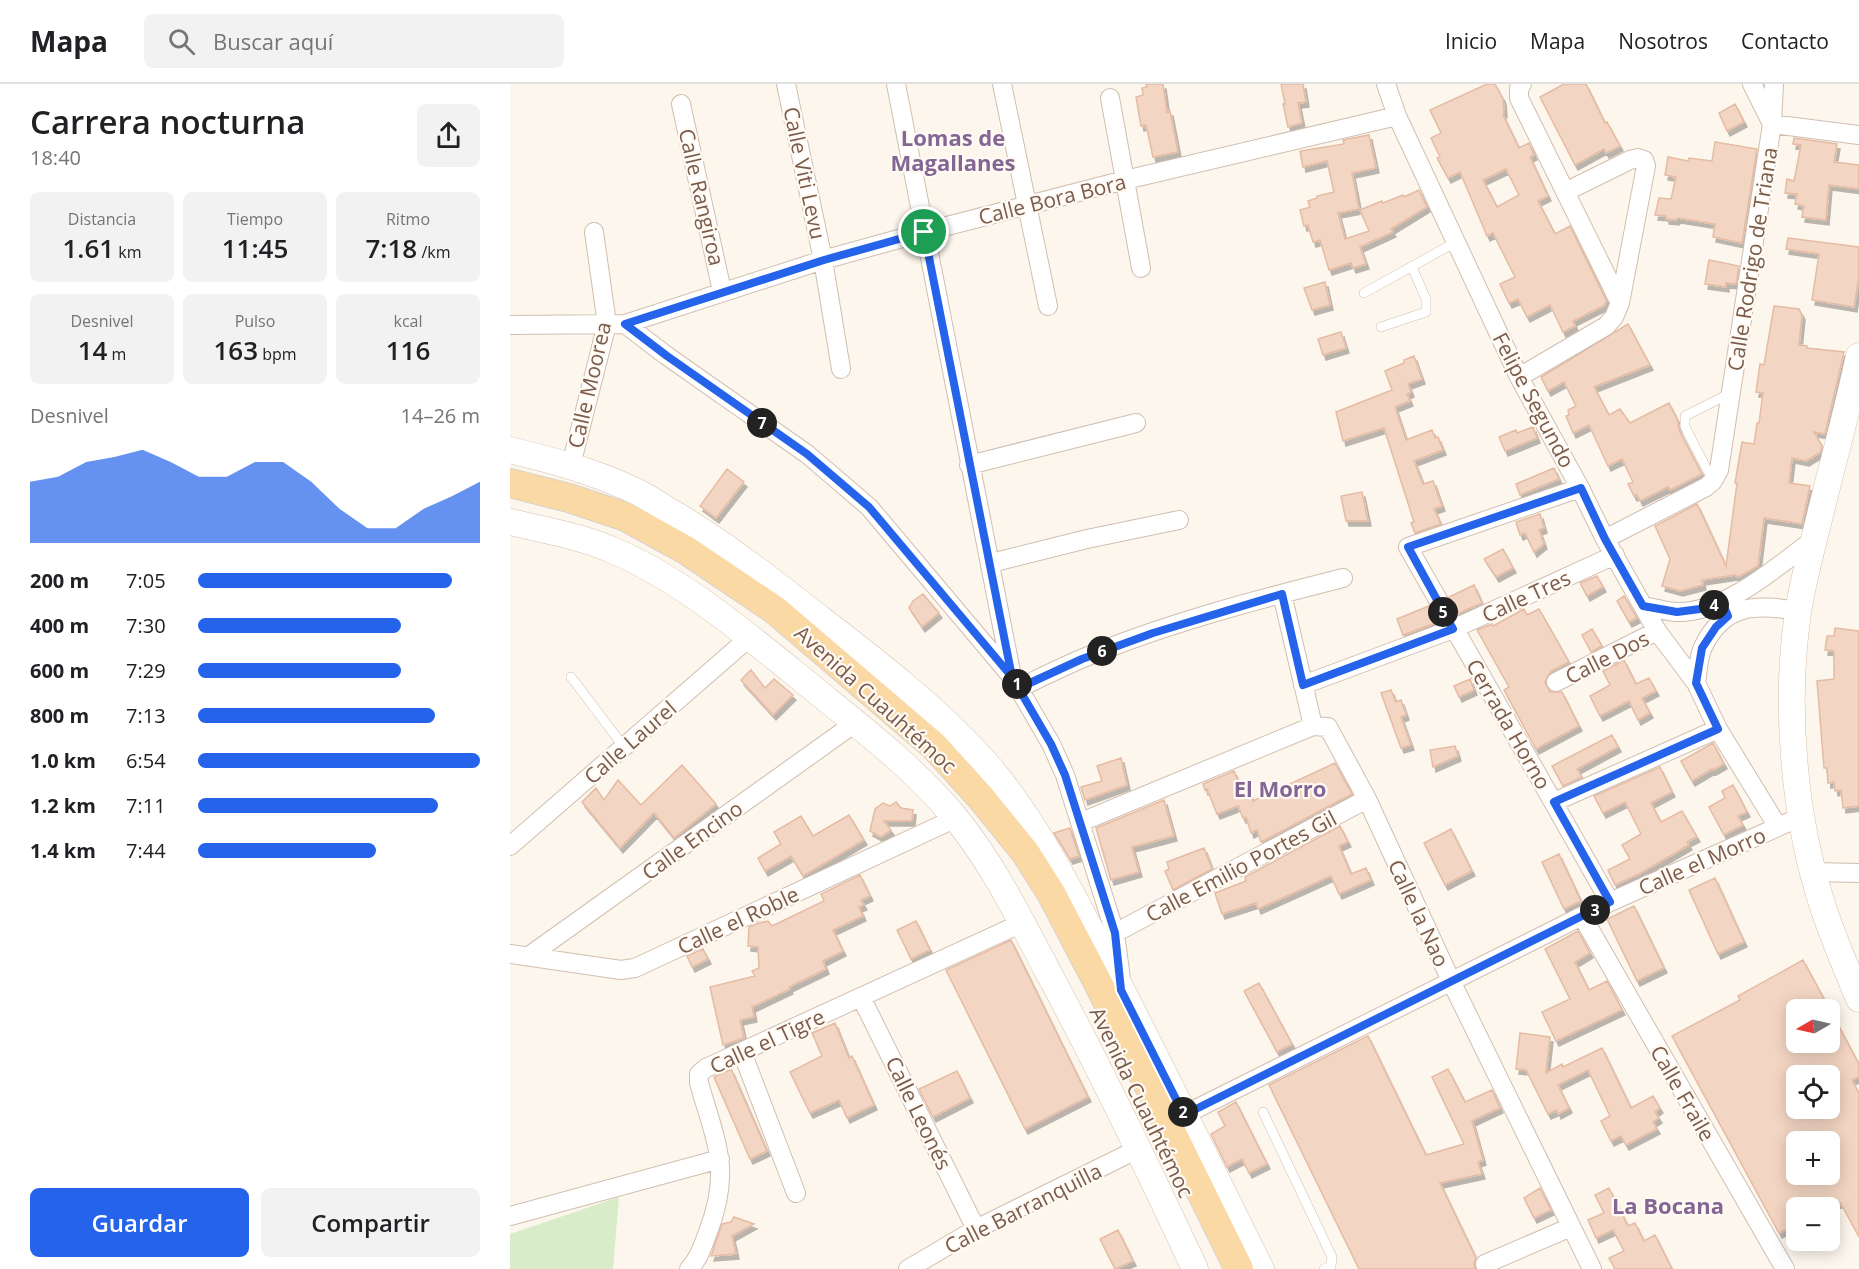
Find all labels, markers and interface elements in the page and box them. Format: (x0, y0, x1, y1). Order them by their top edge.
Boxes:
search box (144, 14, 564, 68)
text: Mapa (30, 22, 108, 60)
icon: search (165, 25, 198, 58)
text: Buscar aquí (213, 26, 333, 56)
text: Inicio (1445, 27, 1497, 55)
text: Mapa (1530, 27, 1585, 55)
text: Nosotros (1618, 27, 1708, 55)
text: Contacto (1741, 27, 1829, 55)
text: Carrera nocturna (30, 99, 305, 144)
button: share (417, 104, 480, 167)
street label: Calle Viti Levu (777, 104, 833, 242)
district label: Lomas de Magallanes (891, 122, 1015, 177)
street label: Calle Rangiroa (673, 126, 731, 268)
text: 18:40 (30, 144, 81, 171)
street label: Calle Rodrigo de Triana (1720, 145, 1784, 373)
street label: Calle Bora Bora (975, 167, 1129, 231)
pin (898, 206, 949, 257)
text: Distancia (68, 208, 136, 230)
text: Tiempo (227, 208, 283, 230)
text: Ritmo (386, 208, 430, 230)
icon: arrive (907, 215, 940, 248)
text: 1.61 (62, 230, 114, 266)
text: 11:45 (222, 230, 288, 266)
text: 7:18 (366, 230, 417, 266)
text: km (114, 241, 142, 263)
text: /km (417, 241, 450, 263)
text: Desnivel (70, 310, 134, 332)
text: Pulso (235, 310, 275, 332)
text: kcal (394, 310, 423, 332)
street label: Calle Moorea (561, 319, 617, 451)
street label: Felipe Segundo (1487, 328, 1581, 472)
text: 14 (78, 332, 107, 368)
text: 163 (213, 332, 258, 368)
text: 116 (386, 332, 430, 368)
text: m (107, 343, 126, 365)
text: bpm (258, 343, 297, 365)
text: Desnivel (30, 402, 109, 429)
text: 14–26 m (401, 402, 480, 429)
pin: 7 (747, 408, 777, 438)
text: 7 (757, 412, 767, 434)
street label: Calle Tres (1477, 563, 1575, 629)
text: 200 m (30, 567, 89, 594)
text: 7:05 (126, 567, 166, 594)
pin: 4 (1699, 590, 1729, 620)
text: 4 (1709, 594, 1719, 616)
pin: 5 (1428, 597, 1458, 627)
text: 5 (1438, 601, 1448, 623)
text: 400 m (30, 612, 89, 639)
text: 7:30 (126, 612, 166, 639)
street label: Avenida Cuauhtémoc (789, 619, 963, 779)
street label: Calle Dos (1560, 624, 1654, 690)
pin: 6 (1087, 636, 1117, 666)
text: 6 (1097, 640, 1107, 662)
street label: Cerrada Horno (1460, 654, 1558, 794)
text: 600 m (30, 657, 89, 684)
text: 7:29 (126, 657, 166, 684)
pin: 1 (1002, 669, 1032, 699)
text: 1 (1012, 673, 1022, 695)
street label: Calle Laurel (578, 694, 682, 790)
text: 800 m (30, 702, 89, 729)
text: 7:13 (126, 702, 166, 729)
text: 1.0 km (30, 747, 96, 774)
text: 6:54 (126, 747, 166, 774)
district label: El Morro (1234, 773, 1326, 803)
text: 1.2 km (30, 792, 96, 819)
text: 7:11 (126, 792, 166, 819)
street label: Calle Encino (636, 794, 748, 886)
street label: Calle Emilio Portes Gil (1141, 804, 1341, 928)
street label: Calle el Morro (1634, 820, 1770, 902)
text: 1.4 km (30, 837, 96, 864)
text: 7:44 (126, 837, 166, 864)
street label: Calle la Nao (1382, 855, 1456, 971)
street label: Calle el Roble (673, 880, 803, 960)
pin: 3 (1580, 895, 1610, 925)
text: 3 (1590, 899, 1600, 921)
north arrow (1786, 999, 1840, 1053)
map controls (1786, 999, 1840, 1251)
street label: Calle el Tigre (705, 1002, 829, 1080)
street label: Avenida Cuauhtémoc (1084, 1002, 1200, 1202)
street label: Calle Fraile (1644, 1040, 1722, 1146)
street label: Calle Leonés (879, 1052, 959, 1174)
button: locate (1786, 1065, 1840, 1119)
pin: 2 (1168, 1097, 1198, 1127)
text: 2 (1178, 1101, 1188, 1123)
button: + (1786, 1131, 1840, 1185)
street label: Calle Barranquilla (940, 1156, 1106, 1260)
button: Guardar (30, 1188, 249, 1257)
button: Compartir (261, 1188, 480, 1257)
district label: La Bocana (1612, 1190, 1724, 1220)
button: − (1786, 1197, 1840, 1251)

